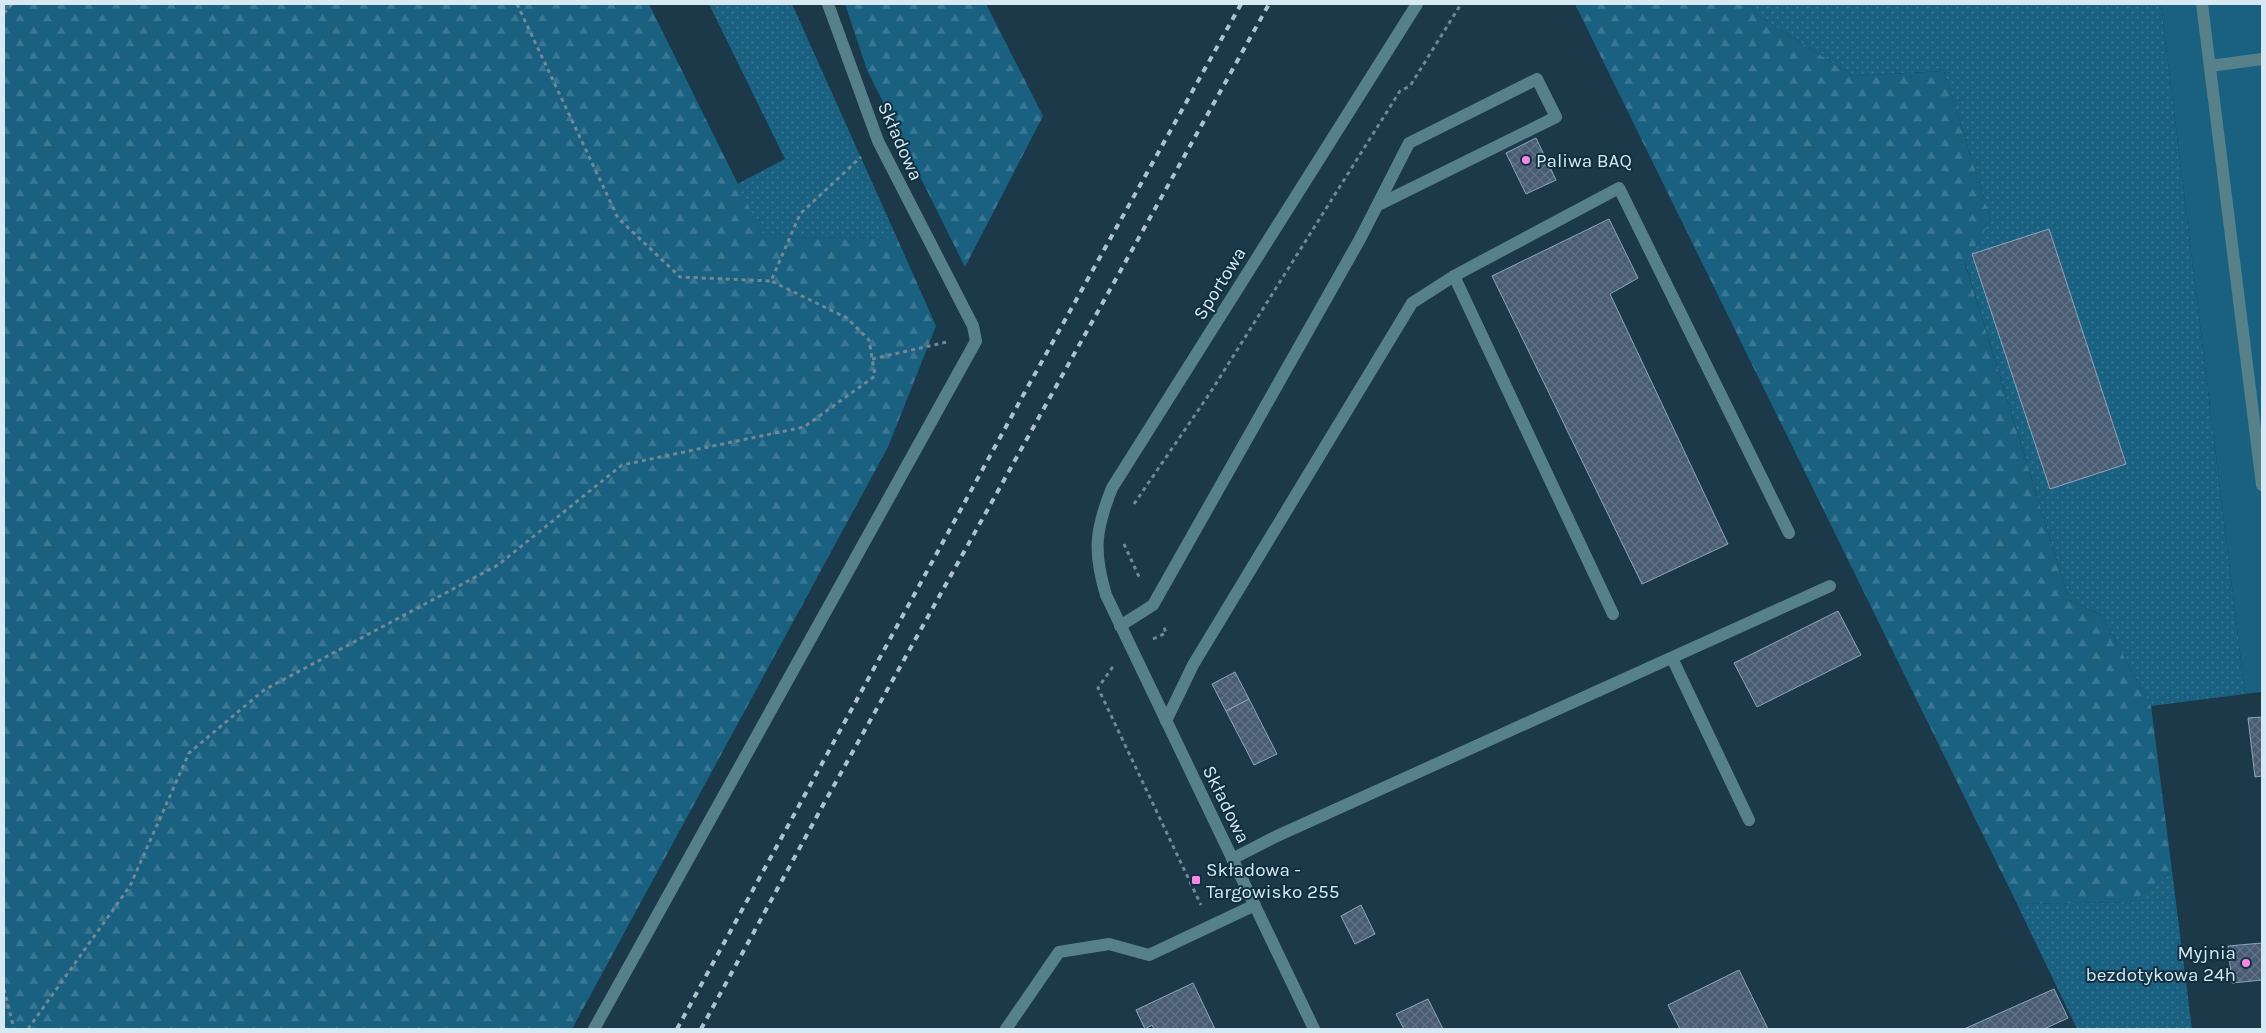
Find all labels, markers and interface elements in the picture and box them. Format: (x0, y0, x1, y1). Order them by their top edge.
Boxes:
street label: Składowa (873, 99, 927, 184)
place label: Paliwa BAQ (1536, 150, 1632, 172)
marker: Paliwa BAQ (1520, 154, 1532, 166)
street label: Sportowa (1189, 243, 1251, 324)
street label: Składowa (1198, 762, 1254, 847)
place label: Składowa - Targowisko 255 (1206, 859, 1339, 903)
marker: Składowa - Targowisko 255 (1190, 874, 1202, 886)
place label: Myjnia bezdotykowa 24h (2085, 942, 2236, 986)
marker: Myjnia bezdotykowa 24h (2240, 957, 2252, 969)

